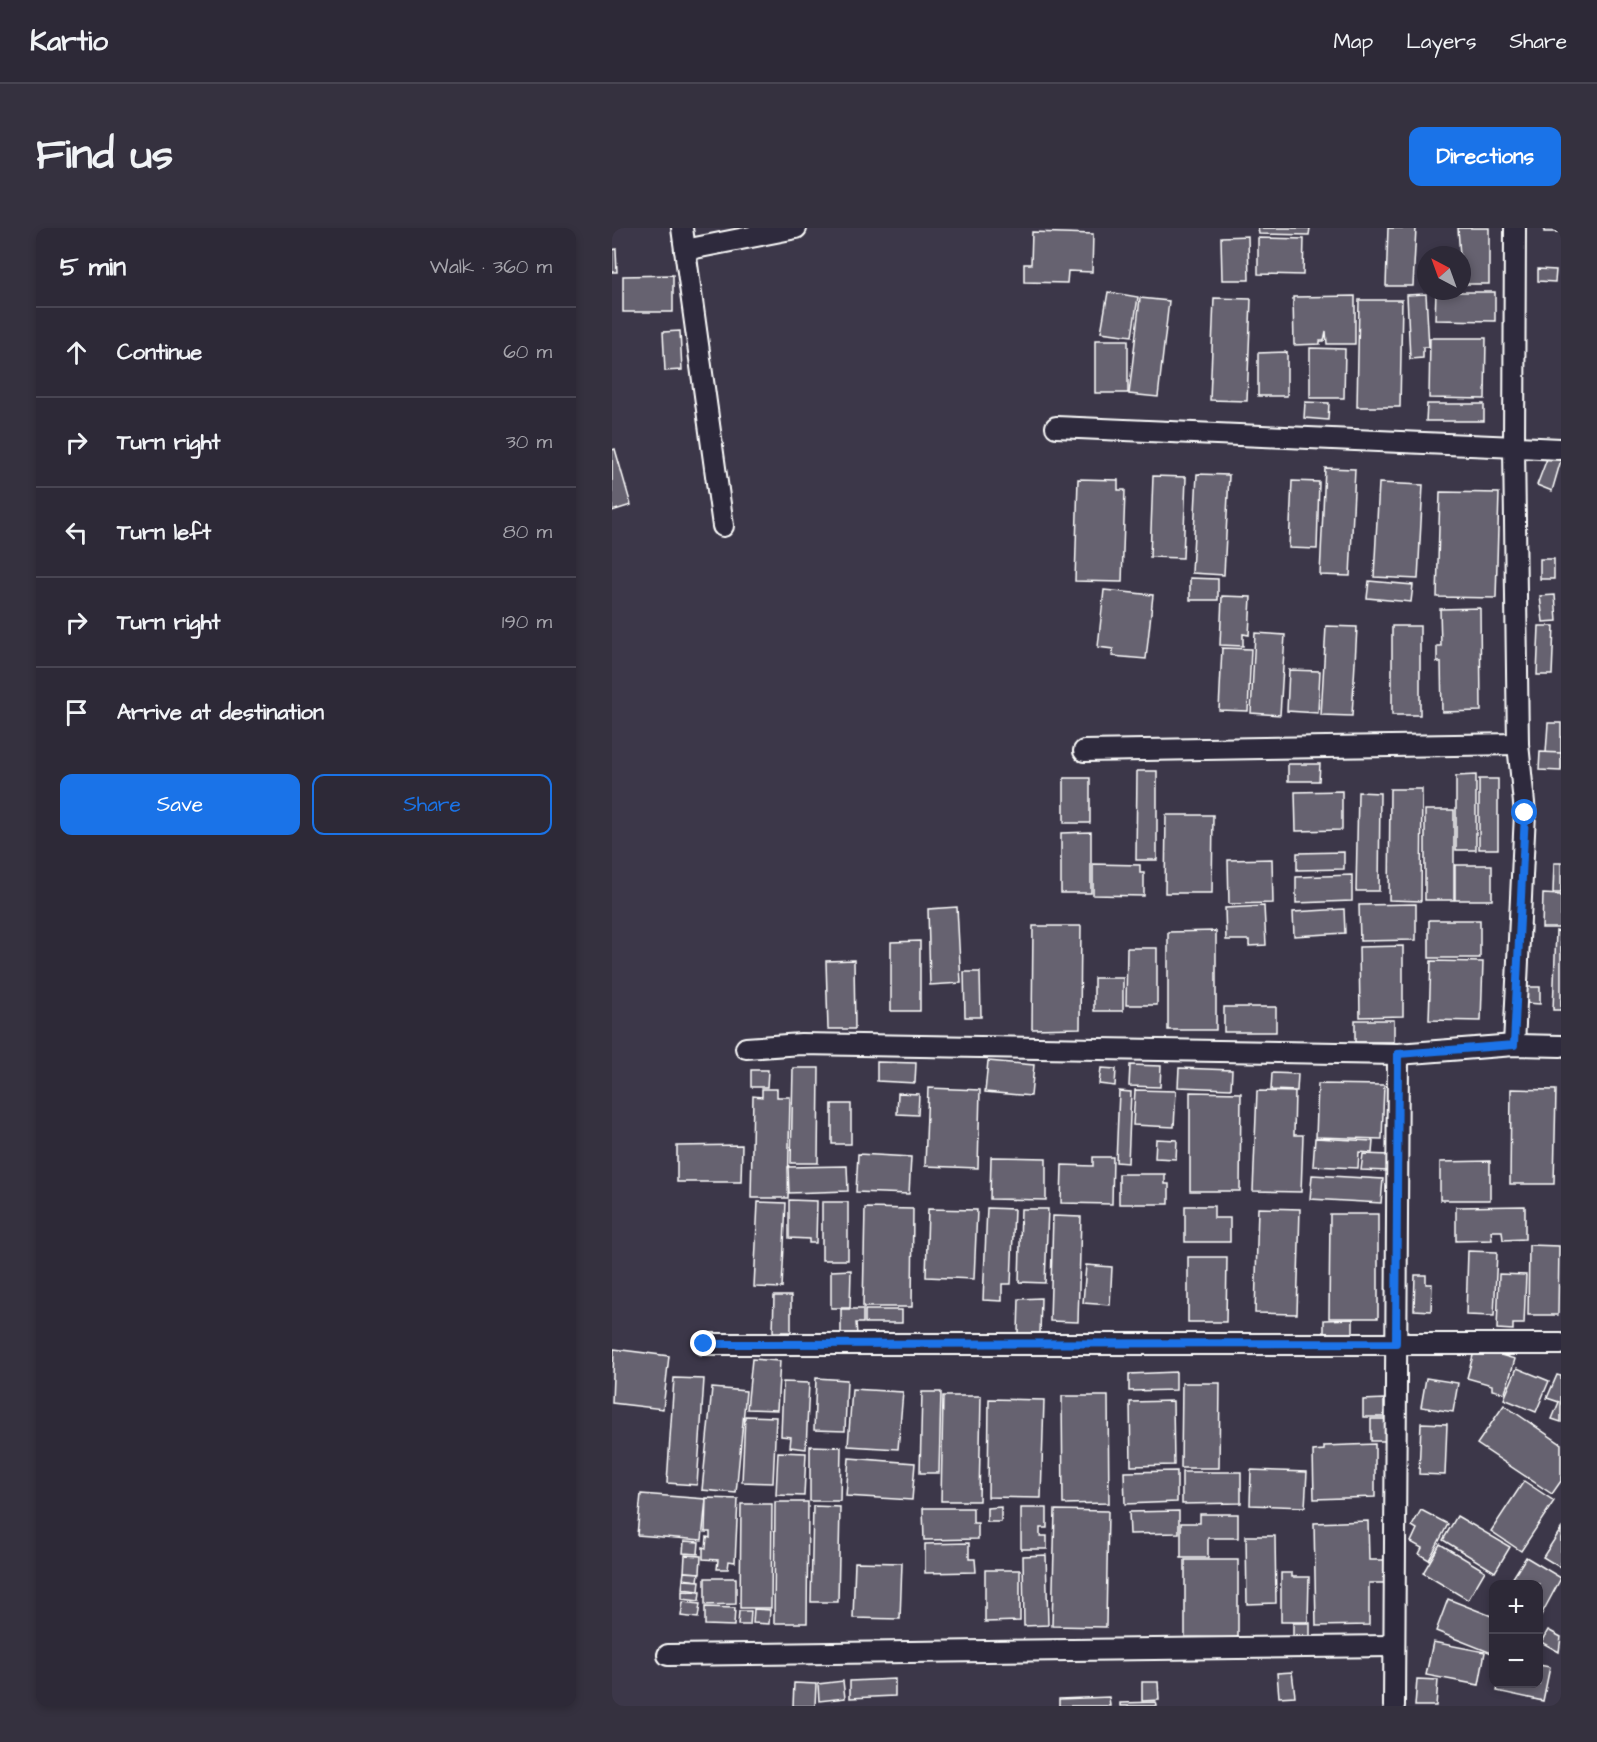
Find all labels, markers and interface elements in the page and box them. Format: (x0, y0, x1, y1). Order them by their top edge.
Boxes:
text: Kartio (30, 22, 108, 61)
text: Map (1333, 27, 1373, 56)
text: Layers (1406, 27, 1476, 56)
text: Share (1509, 27, 1567, 56)
text: Find us (36, 127, 173, 185)
button: Directions (1409, 127, 1561, 186)
north arrow (1417, 246, 1471, 300)
text: 5 min (60, 249, 126, 285)
text: Walk · 360 m (430, 253, 552, 281)
icon: ahead (60, 336, 93, 369)
text: Continue (117, 337, 202, 368)
text: 60 m (503, 338, 552, 366)
icon: right (60, 426, 93, 459)
text: Turn right (117, 427, 220, 458)
text: 30 m (506, 428, 552, 456)
icon: left (60, 516, 93, 549)
text: Turn left (117, 517, 211, 548)
text: 80 m (503, 518, 552, 546)
icon: right (60, 606, 93, 639)
text: Turn right (117, 607, 220, 638)
text: 190 m (502, 608, 552, 636)
icon: arrive (60, 696, 93, 729)
text: Arrive at destination (117, 697, 324, 728)
button: Save (60, 774, 300, 835)
button: Share (312, 774, 552, 835)
route start (1511, 799, 1537, 825)
route end (690, 1330, 716, 1356)
map controls (1489, 1580, 1543, 1688)
button: + (1489, 1580, 1543, 1634)
button: − (1489, 1634, 1543, 1688)

